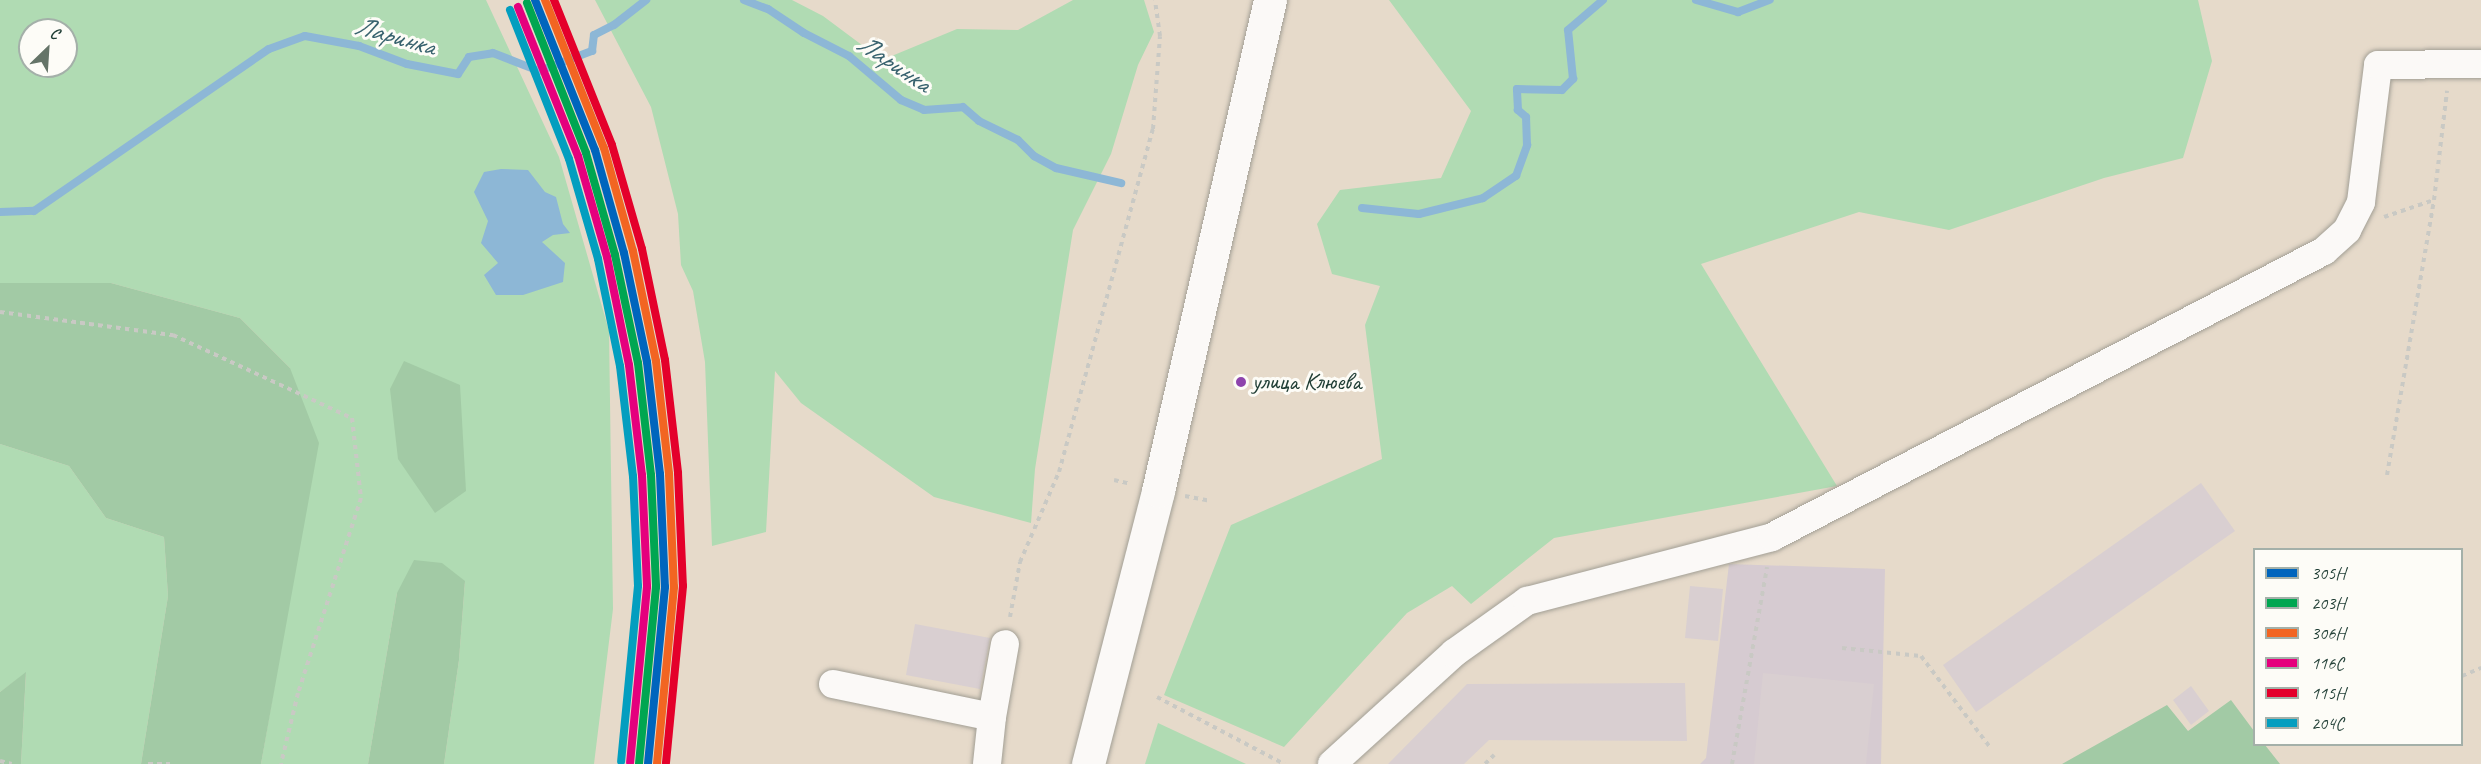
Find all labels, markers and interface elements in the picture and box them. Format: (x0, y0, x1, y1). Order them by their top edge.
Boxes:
water label: Ларинка (351, 9, 439, 63)
north arrow (18, 18, 78, 78)
text: С (47, 23, 63, 44)
water label: Ларинка (851, 27, 937, 99)
place label: улица Клюева (1252, 368, 1362, 396)
marker: улица Клюева (1235, 376, 1247, 388)
legend (2253, 548, 2463, 746)
text: 305Н (2311, 562, 2345, 584)
text: 203Н (2311, 592, 2345, 614)
text: 306Н (2311, 622, 2345, 644)
text: 116С (2311, 652, 2344, 674)
text: 115Н (2311, 682, 2345, 704)
text: 204С (2311, 712, 2344, 734)

